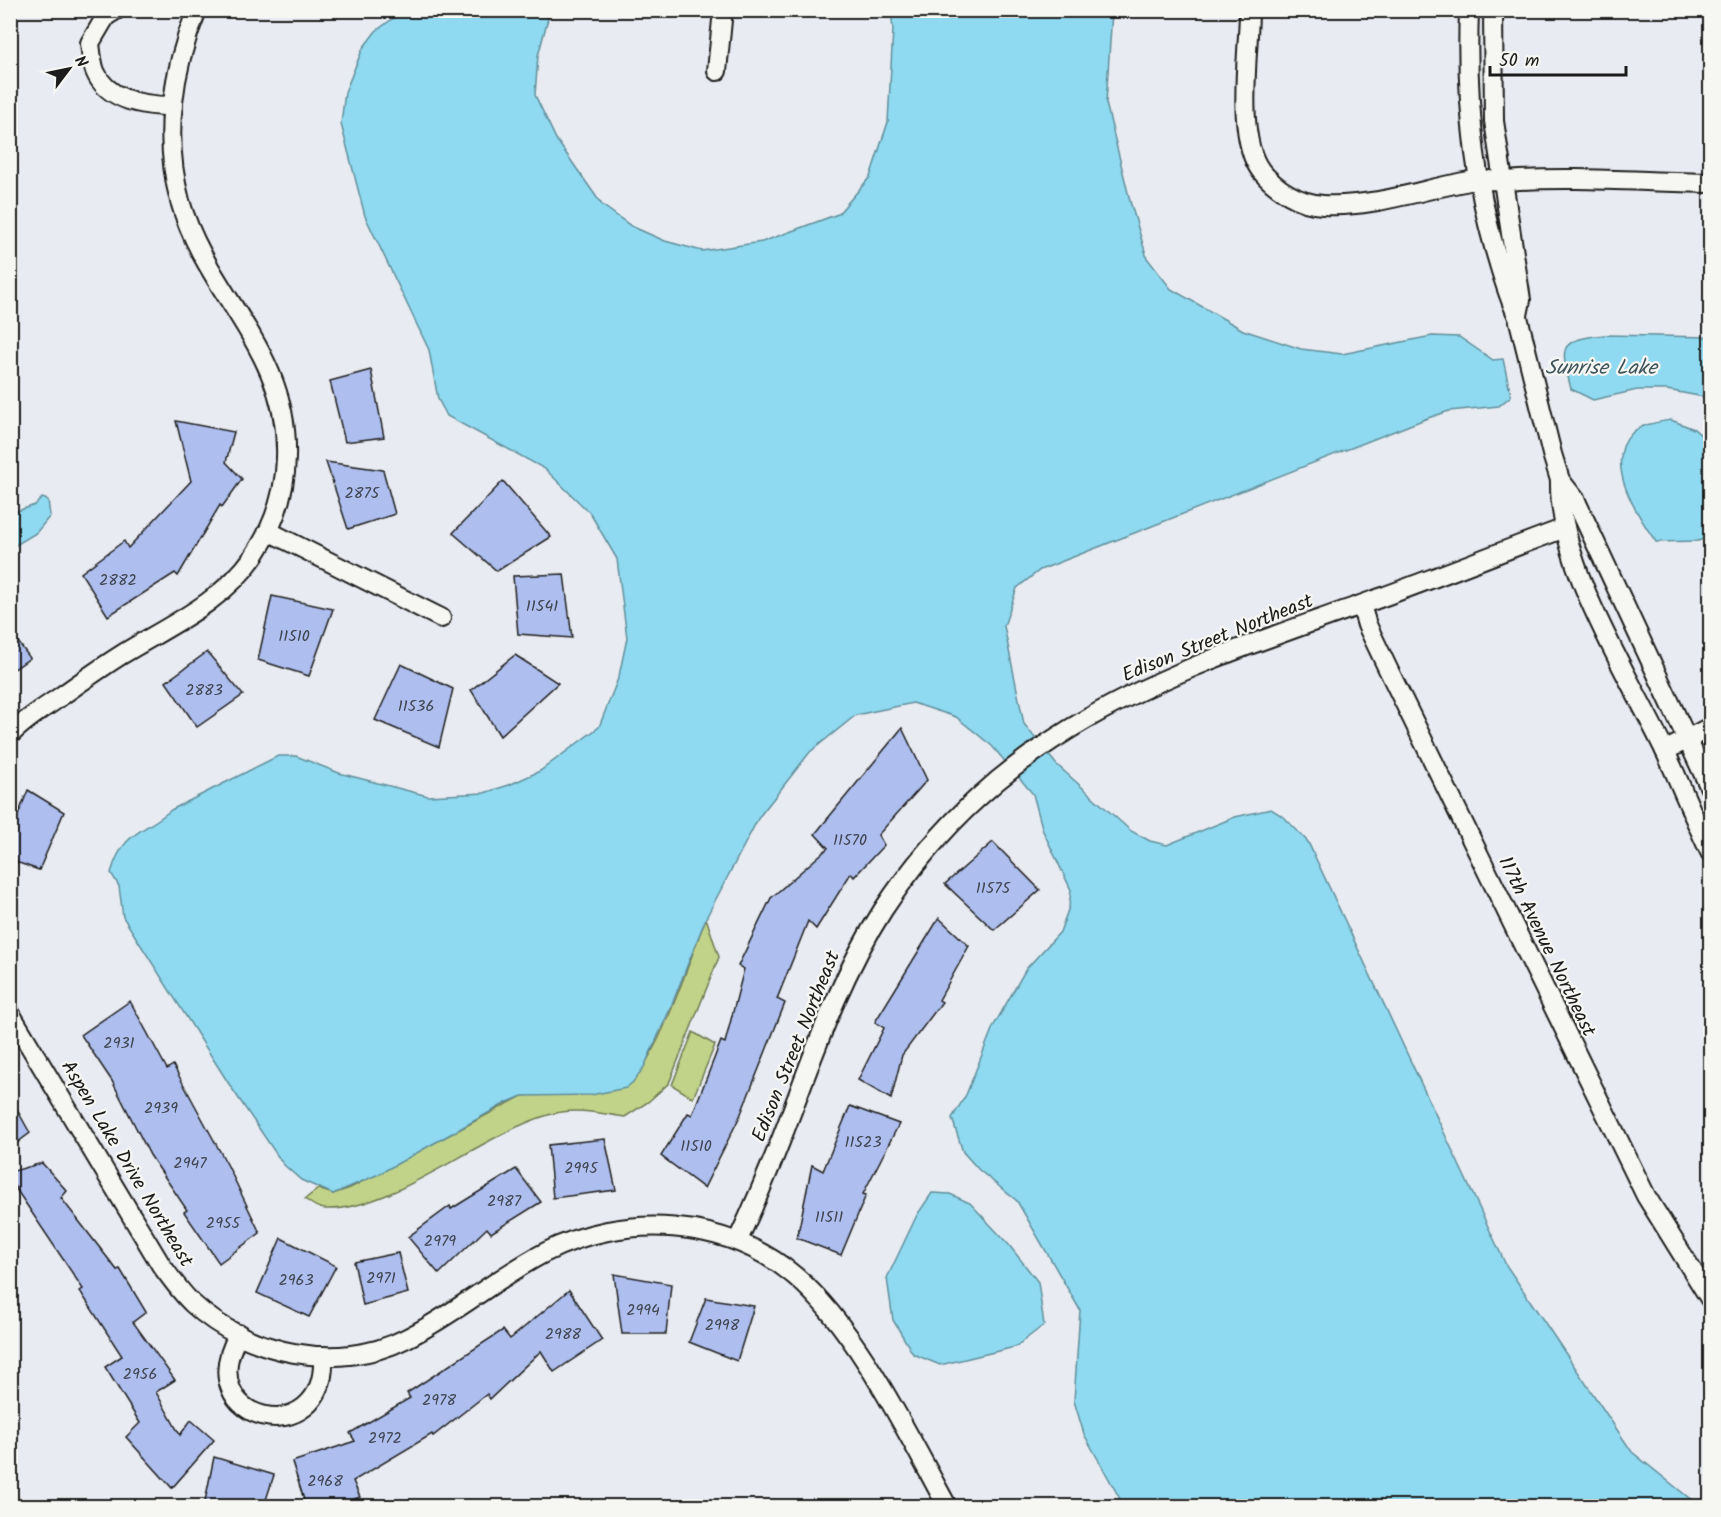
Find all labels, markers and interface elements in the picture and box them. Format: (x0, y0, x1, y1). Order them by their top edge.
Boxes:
north arrow (39, 39, 99, 99)
scale bar (1490, 39, 1626, 77)
text: 50 m (1499, 47, 1539, 76)
text: N (67, 51, 94, 73)
water label: Sunrise Lake (1545, 352, 1659, 385)
house number: 2875 (345, 481, 381, 506)
house number: 2882 (99, 568, 137, 593)
street label: Edison Street Northeast (1117, 586, 1318, 692)
house number: 11541 (526, 594, 558, 619)
house number: 11510 (278, 624, 310, 649)
house number: 2883 (185, 678, 223, 703)
house number: 11536 (398, 694, 434, 719)
house number: 11570 (833, 828, 867, 853)
street label: 117th Avenue Northeast (1489, 851, 1604, 1043)
house number: 11575 (976, 876, 1012, 901)
street label: Edison Street Northeast (744, 946, 850, 1147)
house number: 2931 (103, 1031, 135, 1056)
street label: Aspen Lake Drive Northeast (52, 1054, 201, 1274)
house number: 2939 (144, 1096, 178, 1121)
house number: 11523 (844, 1130, 882, 1155)
house number: 11510 (680, 1134, 712, 1159)
house number: 2947 (173, 1151, 207, 1176)
house number: 2995 (564, 1156, 599, 1181)
house number: 2987 (487, 1189, 522, 1214)
house number: 11511 (815, 1205, 843, 1230)
house number: 2955 (206, 1211, 242, 1236)
house number: 2979 (424, 1229, 456, 1254)
house number: 2971 (366, 1266, 396, 1291)
house number: 2963 (278, 1268, 314, 1293)
house number: 2994 (626, 1298, 660, 1323)
house number: 2998 (705, 1313, 740, 1338)
house number: 2988 (545, 1322, 582, 1347)
house number: 2956 (123, 1362, 157, 1387)
house number: 2978 (422, 1388, 456, 1413)
house number: 2972 (368, 1426, 402, 1451)
house number: 2968 (307, 1469, 343, 1494)

